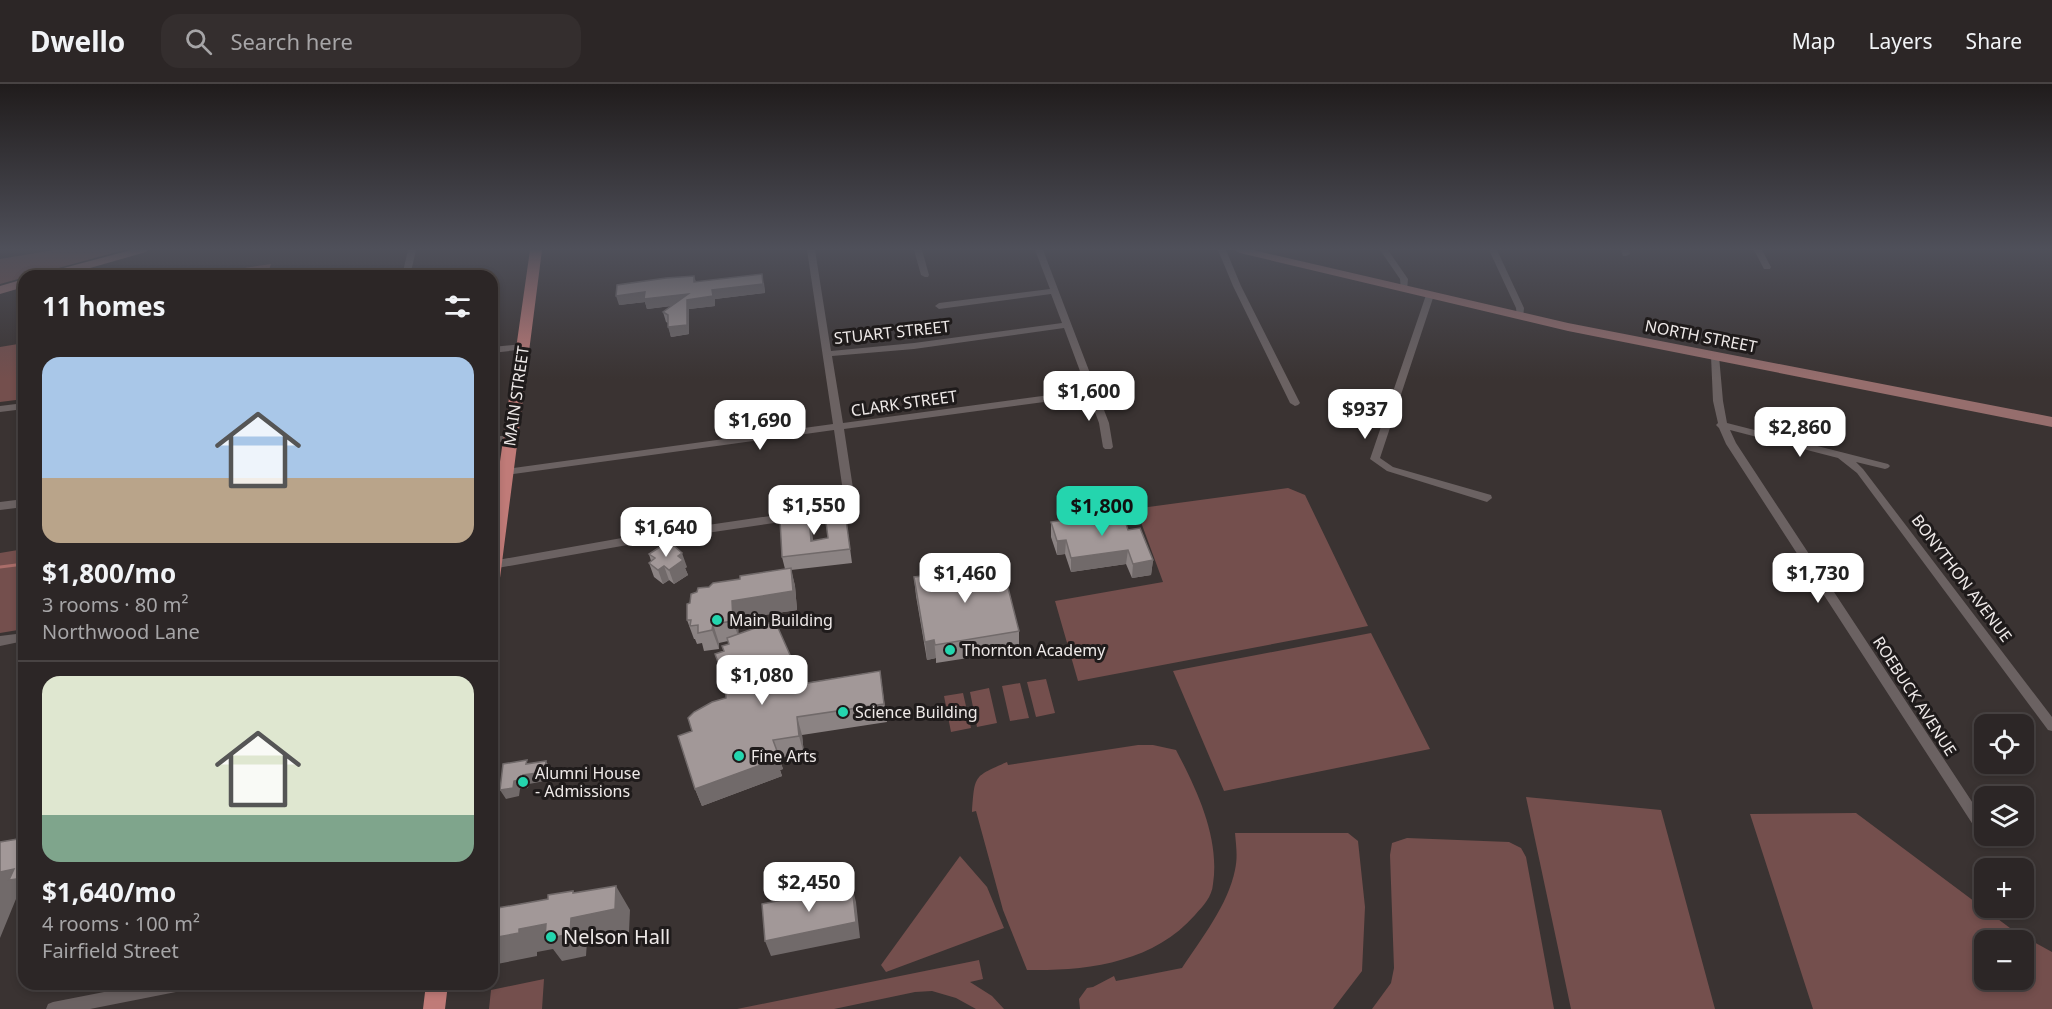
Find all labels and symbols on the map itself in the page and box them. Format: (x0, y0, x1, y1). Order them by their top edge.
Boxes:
street label: NORTH STREET (1643, 314, 1759, 358)
street label: STUART STREET (833, 315, 951, 349)
street label: MAIN STREET (498, 344, 534, 447)
pin: $1,600 (1040, 371, 1138, 422)
street label: CLARK STREET (849, 385, 959, 421)
pin: $937 (1329, 389, 1401, 440)
pin: $1,690 (711, 400, 809, 451)
pin: $2,860 (1751, 407, 1849, 458)
pin: $1,550 (765, 485, 863, 536)
pin: $1,800 (1053, 486, 1151, 537)
pin: $1,640 (617, 507, 715, 558)
street label: BONYTHON AVENUE (1907, 510, 2017, 646)
pin: $1,460 (916, 553, 1014, 604)
pin: $1,730 (1769, 553, 1867, 604)
place label: Main Building (729, 609, 833, 631)
marker: Main Building (710, 613, 724, 627)
street label: ROEBUCK AVENUE (1868, 632, 1962, 760)
place label: Thornton Academy (962, 639, 1106, 661)
marker: Thornton Academy (943, 643, 957, 657)
pin: $1,080 (713, 655, 811, 706)
place label: Science Building (855, 701, 978, 723)
marker: Science Building (836, 705, 850, 719)
place label: Fine Arts (751, 745, 817, 767)
marker: Fine Arts (732, 749, 746, 763)
place label: Alumni House - Admissions (535, 762, 641, 802)
marker: Alumni House - Admissions (516, 775, 530, 789)
pin: $2,450 (760, 862, 858, 913)
place label: Nelson Hall (563, 923, 670, 950)
marker: Nelson Hall (544, 930, 558, 944)

